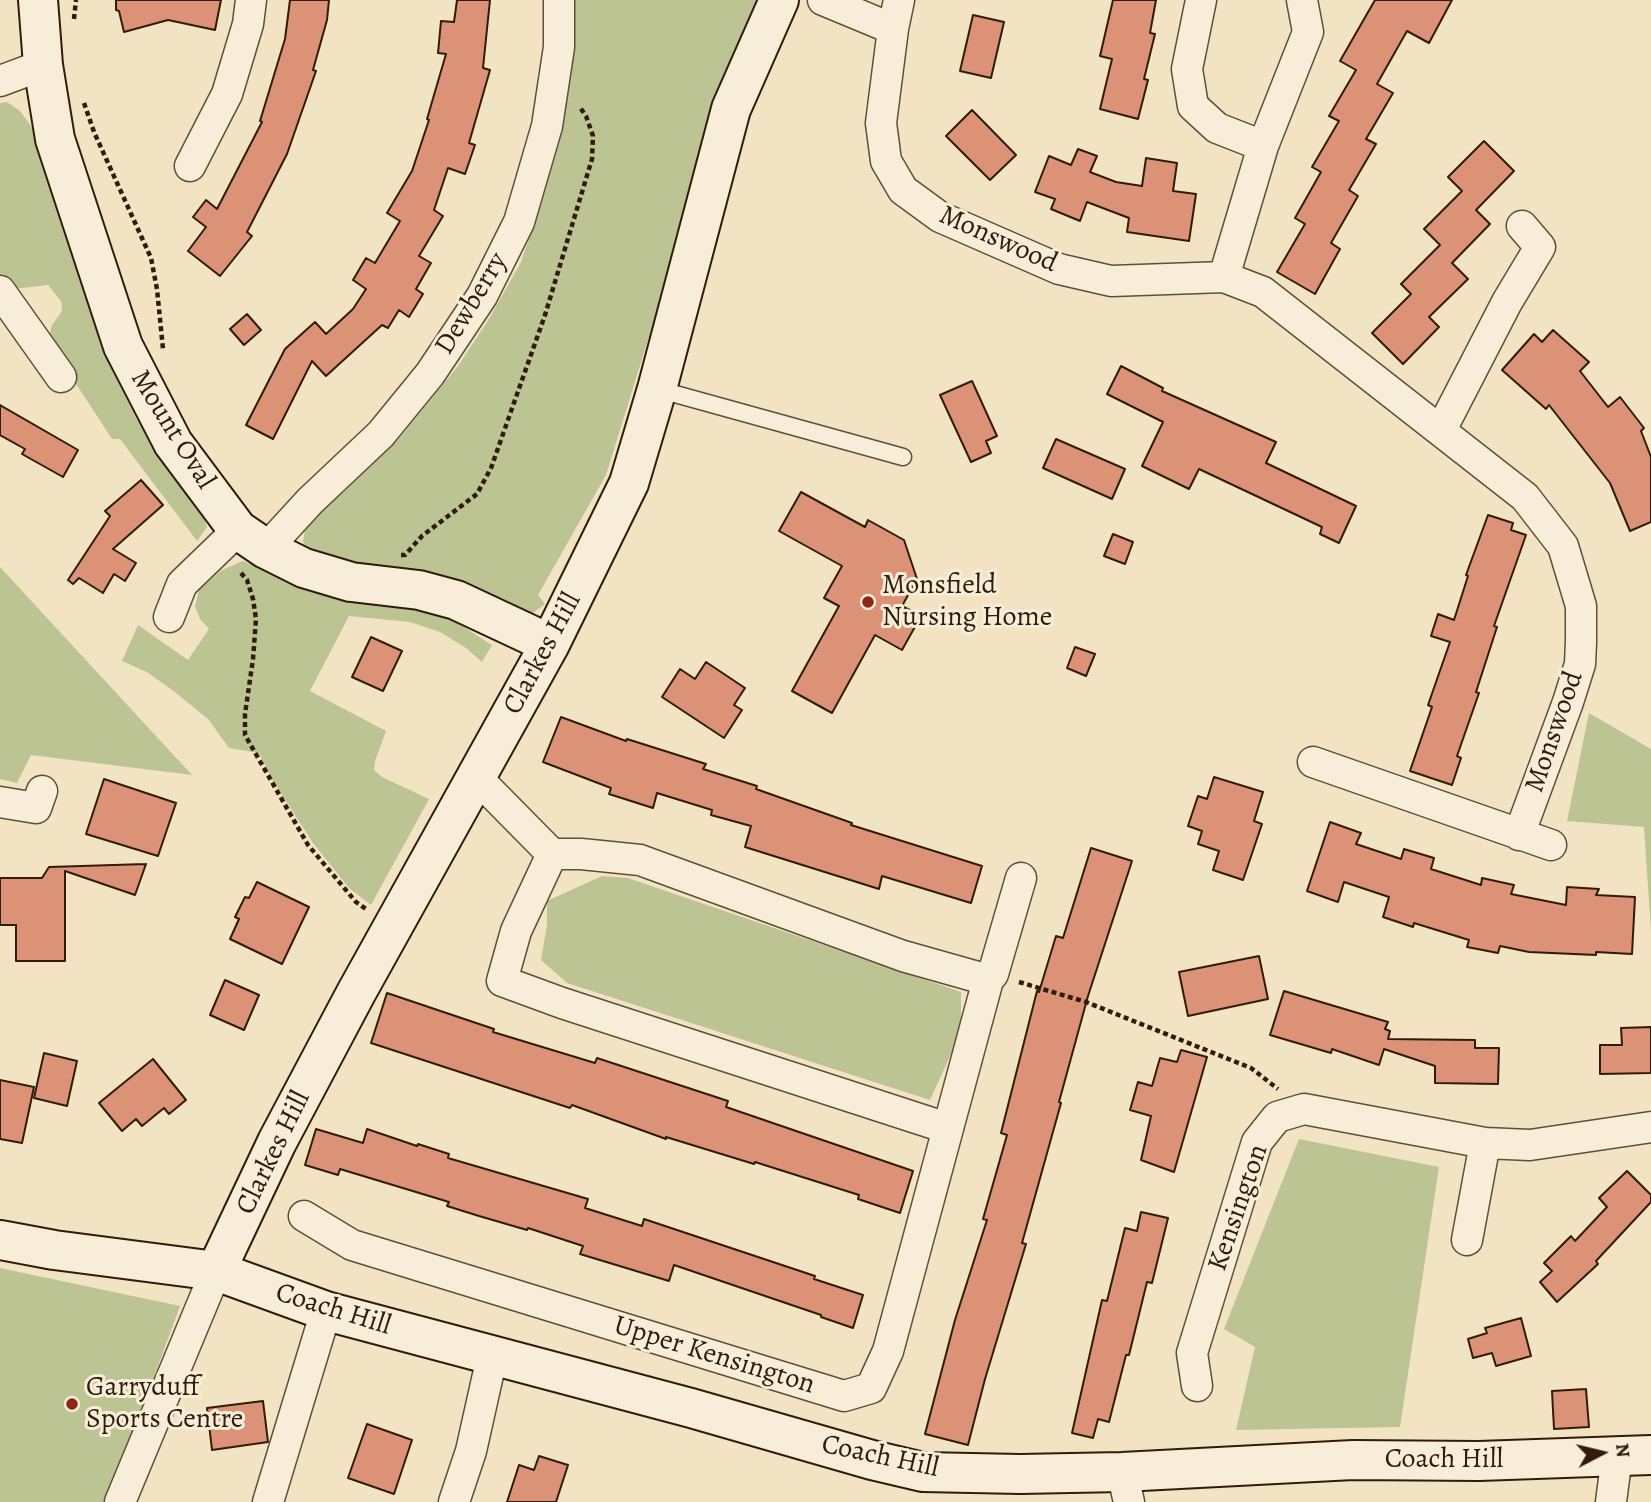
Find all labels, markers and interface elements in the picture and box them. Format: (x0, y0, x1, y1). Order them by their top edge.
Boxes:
street label: Monswood (934, 199, 1062, 281)
street label: Dewberry (428, 247, 516, 361)
street label: Mount Oval (122, 364, 222, 496)
place label: Monsfield Nursing Home (882, 569, 1052, 635)
street label: Clarkes Hill (497, 587, 589, 721)
marker: Monsfield Nursing Home (860, 594, 876, 610)
street label: Monswood (1519, 667, 1591, 797)
street label: Clarkes Hill (230, 1086, 318, 1220)
street label: Kensington (1202, 1140, 1276, 1276)
street label: Coach Hill (271, 1277, 395, 1343)
street label: Upper Kensington (609, 1309, 819, 1403)
place label: Garryduff Sports Centre (86, 1371, 243, 1437)
marker: Garryduff Sports Centre (64, 1396, 80, 1412)
north arrow (1567, 1418, 1637, 1488)
street label: Coach Hill (818, 1428, 942, 1486)
text: N (1609, 1442, 1637, 1459)
street label: Coach Hill (1385, 1443, 1503, 1477)

